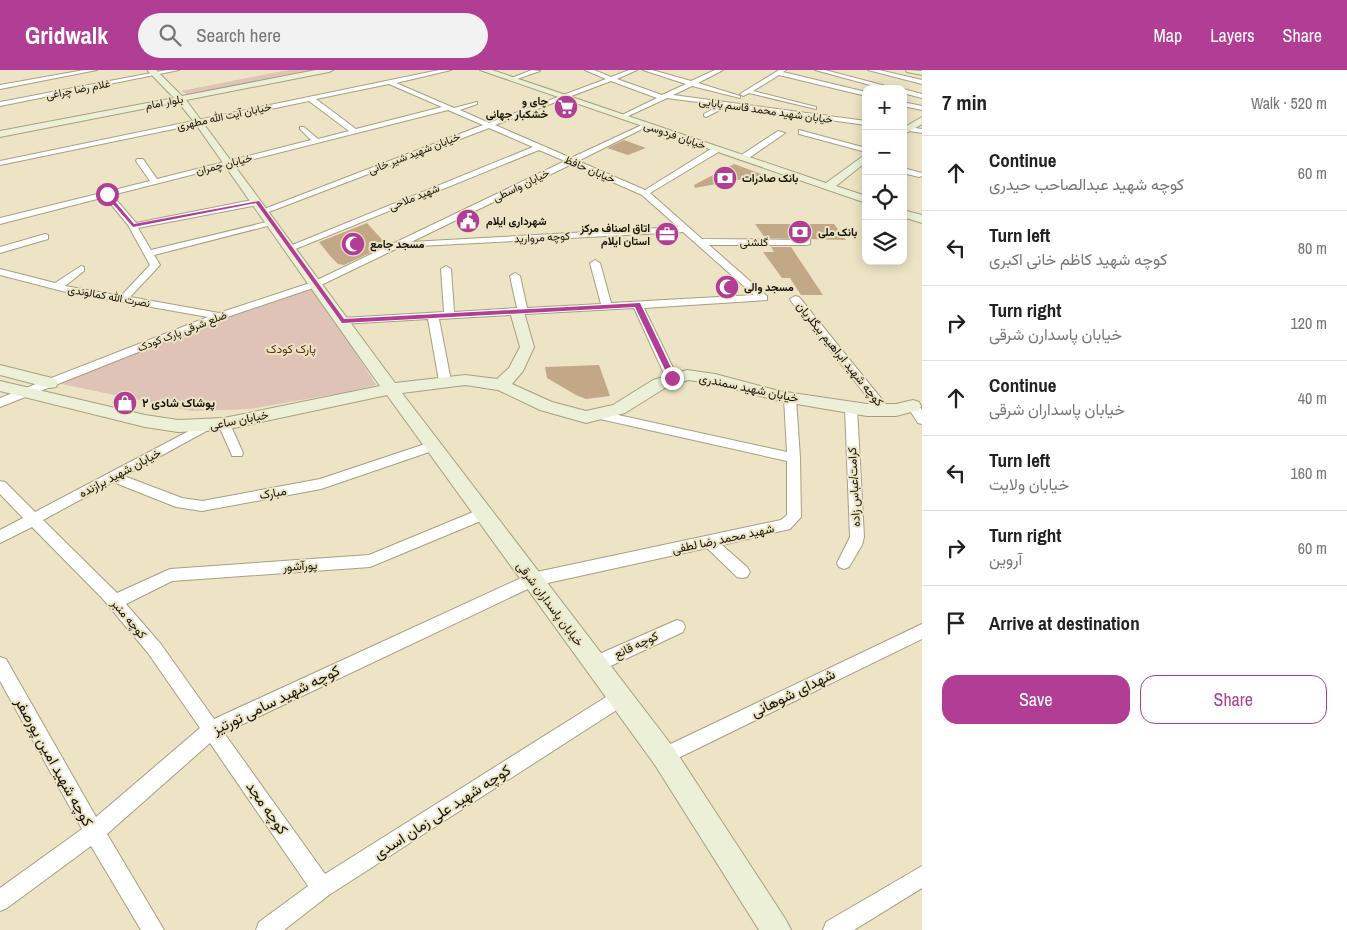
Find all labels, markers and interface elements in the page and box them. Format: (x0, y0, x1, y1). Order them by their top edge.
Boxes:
search box (138, 13, 488, 58)
text: Gridwalk (25, 19, 108, 51)
icon: search (156, 21, 184, 49)
text: Search here (196, 22, 281, 48)
text: Map (1154, 23, 1182, 48)
text: Layers (1210, 23, 1255, 48)
text: Share (1283, 23, 1322, 48)
street label: غلام رضا چراغی (45, 76, 112, 103)
map controls (862, 85, 907, 265)
button: + (862, 85, 907, 130)
text: 7 min (942, 88, 987, 117)
street label: بلوار امام (144, 91, 184, 114)
text: Walk · 520 m (1251, 92, 1327, 114)
place label: چای و خشکبار جهانی (486, 94, 549, 121)
supermarket icon: چای و خشکبار جهانی (553, 94, 579, 120)
street label: خیابان شهید محمد قاسم بابایی (698, 94, 834, 127)
street label: خیابان آیت الله مطهری (176, 99, 272, 133)
street label: خیابان فردوسی (642, 118, 708, 152)
street label: خیابان شهید شیر خانی (366, 129, 462, 177)
button: − (862, 130, 907, 175)
text: Continue (989, 147, 1057, 173)
street label: خیابان چمران (194, 150, 254, 179)
street label: خیابان حافظ (562, 152, 618, 186)
icon: ahead (942, 159, 970, 187)
text: 60 m (1298, 162, 1327, 184)
street label: خیابان واسطی (491, 165, 551, 205)
bank icon: بانک صادرات (712, 165, 738, 191)
place label: بانک صادرات (742, 171, 798, 185)
text: کوچه شهید عبدالصاحب حیدری (989, 173, 1184, 195)
button: locate (862, 175, 907, 220)
street label: شهید ملاحی (387, 180, 442, 214)
route start (96, 183, 119, 206)
public building icon: شهرداری ایلام (455, 208, 481, 234)
place label: شهرداری ایلام (486, 214, 547, 229)
bank icon: بانک ملی (787, 219, 813, 245)
button: layers (862, 220, 907, 265)
place label: اتاق اصناف مرکز استان ایلام (579, 221, 650, 249)
office icon: اتاق اصناف مرکز استان ایلام (654, 221, 680, 247)
text: Turn left (989, 222, 1050, 248)
place label: بانک ملی (818, 225, 857, 239)
street label: کوچه مروارید (514, 229, 570, 246)
mosque icon: مسجد جامع (340, 231, 366, 257)
icon: left (942, 234, 970, 262)
street label: گلشنی (740, 235, 768, 249)
place label: مسجد جامع (370, 237, 424, 252)
text: 80 m (1298, 237, 1327, 259)
text: کوچه شهید کاظم خانی اکبری (989, 248, 1167, 270)
mosque icon: مسجد والی (714, 274, 740, 300)
place label: مسجد والی (744, 280, 794, 294)
street label: نصرت الله کمالوندی (67, 282, 151, 310)
text: Turn right (989, 297, 1061, 323)
street label: کوچه شهید ابراهیم بیگلریان (793, 298, 887, 410)
street label: ضلع شرقی پارک کودک (135, 308, 229, 355)
icon: right (942, 309, 970, 337)
text: 120 m (1291, 312, 1327, 334)
text: خیابان پاسدارن شرقی (989, 323, 1122, 345)
park label: پارک کودک (266, 341, 316, 357)
route end (661, 367, 684, 390)
street label: خیابان شهید سمندری (698, 370, 800, 406)
text: Continue (989, 372, 1057, 398)
icon: ahead (942, 384, 970, 412)
text: 40 m (1298, 387, 1327, 409)
shop icon: پوشاک شادی ۲ (112, 390, 138, 416)
place label: پوشاک شادی ۲ (142, 395, 215, 411)
text: خیابان پاسداران شرقی (989, 398, 1125, 420)
street label: خیابان ساعی (208, 406, 270, 434)
street label: خیابان شهید برازنده (76, 445, 164, 501)
street label: کرامت/عباس زاده (844, 447, 864, 527)
text: Turn left (989, 447, 1050, 473)
icon: left (942, 459, 970, 487)
text: 160 m (1291, 462, 1327, 484)
text: خیابان ولایت (989, 473, 1069, 495)
street label: مبارک (258, 483, 288, 503)
street label: شهید محمد رضا لطفی (671, 520, 775, 558)
text: Turn right (989, 522, 1061, 548)
icon: right (942, 534, 970, 562)
text: 60 m (1298, 537, 1327, 559)
text: آروین (989, 548, 1022, 570)
street label: پورآشور (281, 557, 318, 575)
street label: خیابان پاسداران شرقی (513, 558, 587, 650)
street label: کوچه منبر (107, 595, 150, 642)
icon: arrive (942, 609, 970, 637)
text: Arrive at destination (989, 610, 1140, 636)
street label: کوچه قانع (611, 628, 661, 663)
street label: کوچه شهید سامی تورتیز (208, 659, 343, 740)
street label: شهدای شوهانی (747, 663, 839, 722)
button: Save (942, 675, 1130, 724)
button: Share (1140, 675, 1327, 724)
street label: کوچه شهید امین پورصفر (10, 693, 99, 830)
street label: کوچه شهید علی زمان اسدی (369, 759, 515, 864)
street label: کوچه مجد (241, 777, 294, 839)

